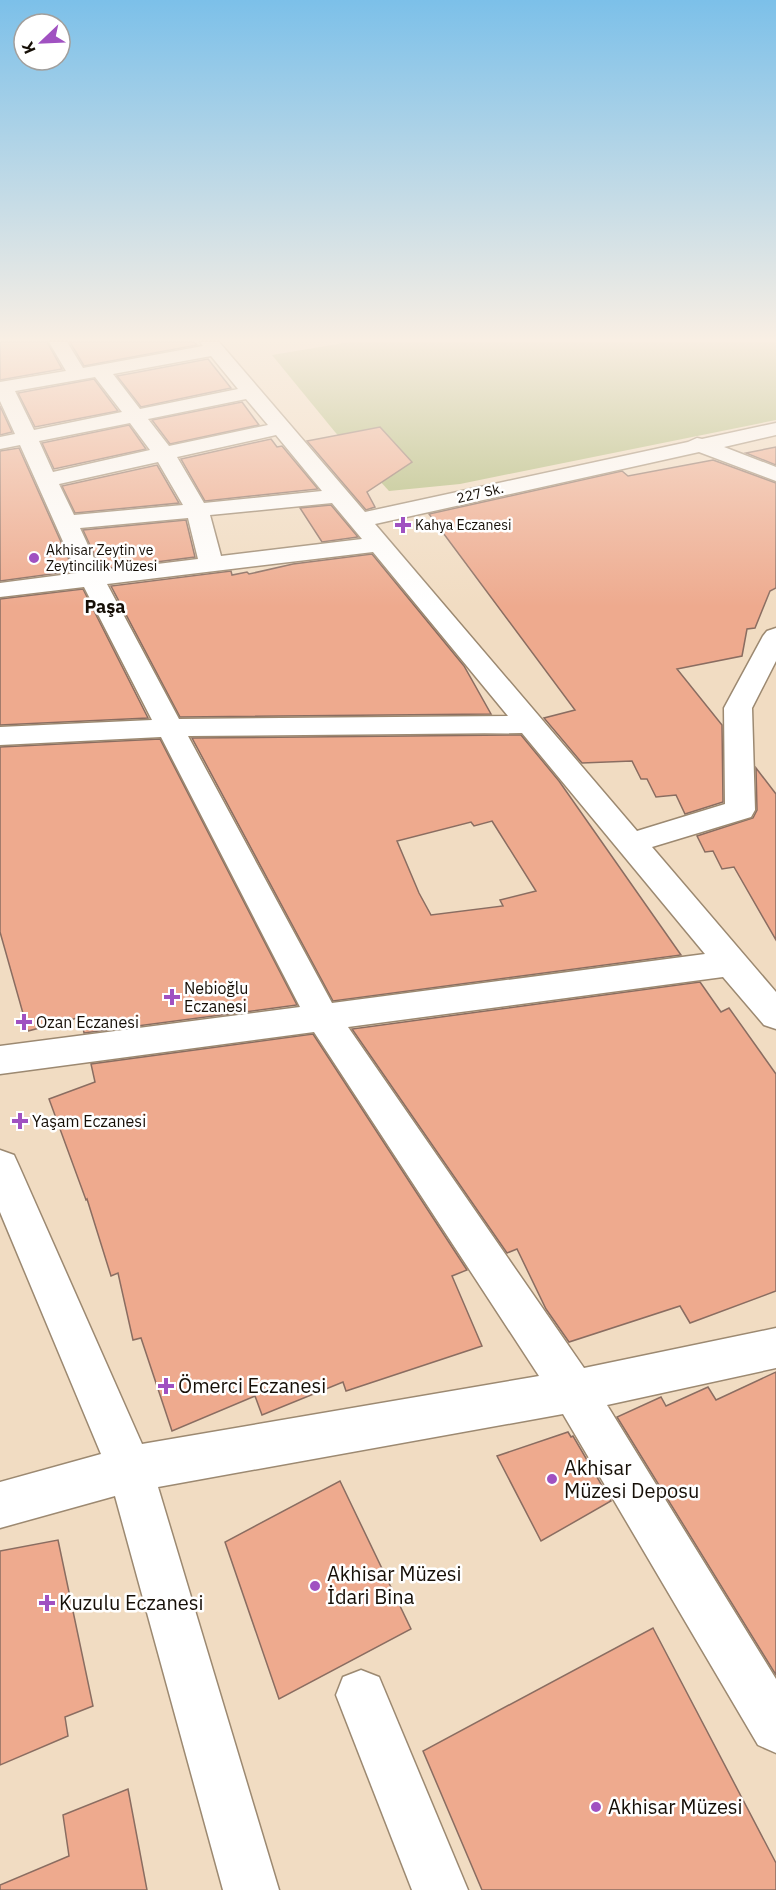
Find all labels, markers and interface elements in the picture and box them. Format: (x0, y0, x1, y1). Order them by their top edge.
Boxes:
north arrow (12, 12, 72, 72)
text: K (17, 39, 40, 57)
street label: 227 Sk. (455, 479, 505, 507)
place label: Kahya Eczanesi (415, 516, 512, 534)
marker: Kahya Eczanesi (396, 518, 410, 532)
place label: Akhisar Zeytin ve Zeytincilik Müzesi (46, 541, 157, 575)
marker: Akhisar Zeytin ve Zeytincilik Müzesi (27, 551, 41, 565)
district label: Paşa (84, 595, 126, 618)
place label: Nebioğlu Eczanesi (184, 978, 248, 1016)
marker: Nebioğlu Eczanesi (165, 990, 179, 1004)
place label: Ozan Eczanesi (36, 1012, 139, 1032)
marker: Ozan Eczanesi (17, 1015, 31, 1029)
place label: Yaşam Eczanesi (32, 1111, 146, 1131)
marker: Yaşam Eczanesi (13, 1114, 27, 1128)
place label: Ömerci Eczanesi (178, 1372, 326, 1399)
marker: Ömerci Eczanesi (159, 1379, 173, 1393)
place label: Akhisar Müzesi Deposu (564, 1454, 699, 1504)
marker: Akhisar Müzesi Deposu (545, 1472, 559, 1486)
place label: Akhisar Müzesi İdari Bina (327, 1560, 462, 1610)
marker: Akhisar Müzesi İdari Bina (308, 1579, 322, 1593)
place label: Kuzulu Eczanesi (59, 1589, 204, 1616)
marker: Kuzulu Eczanesi (40, 1596, 54, 1610)
place label: Akhisar Müzesi (608, 1793, 743, 1820)
marker: Akhisar Müzesi (589, 1800, 603, 1814)

